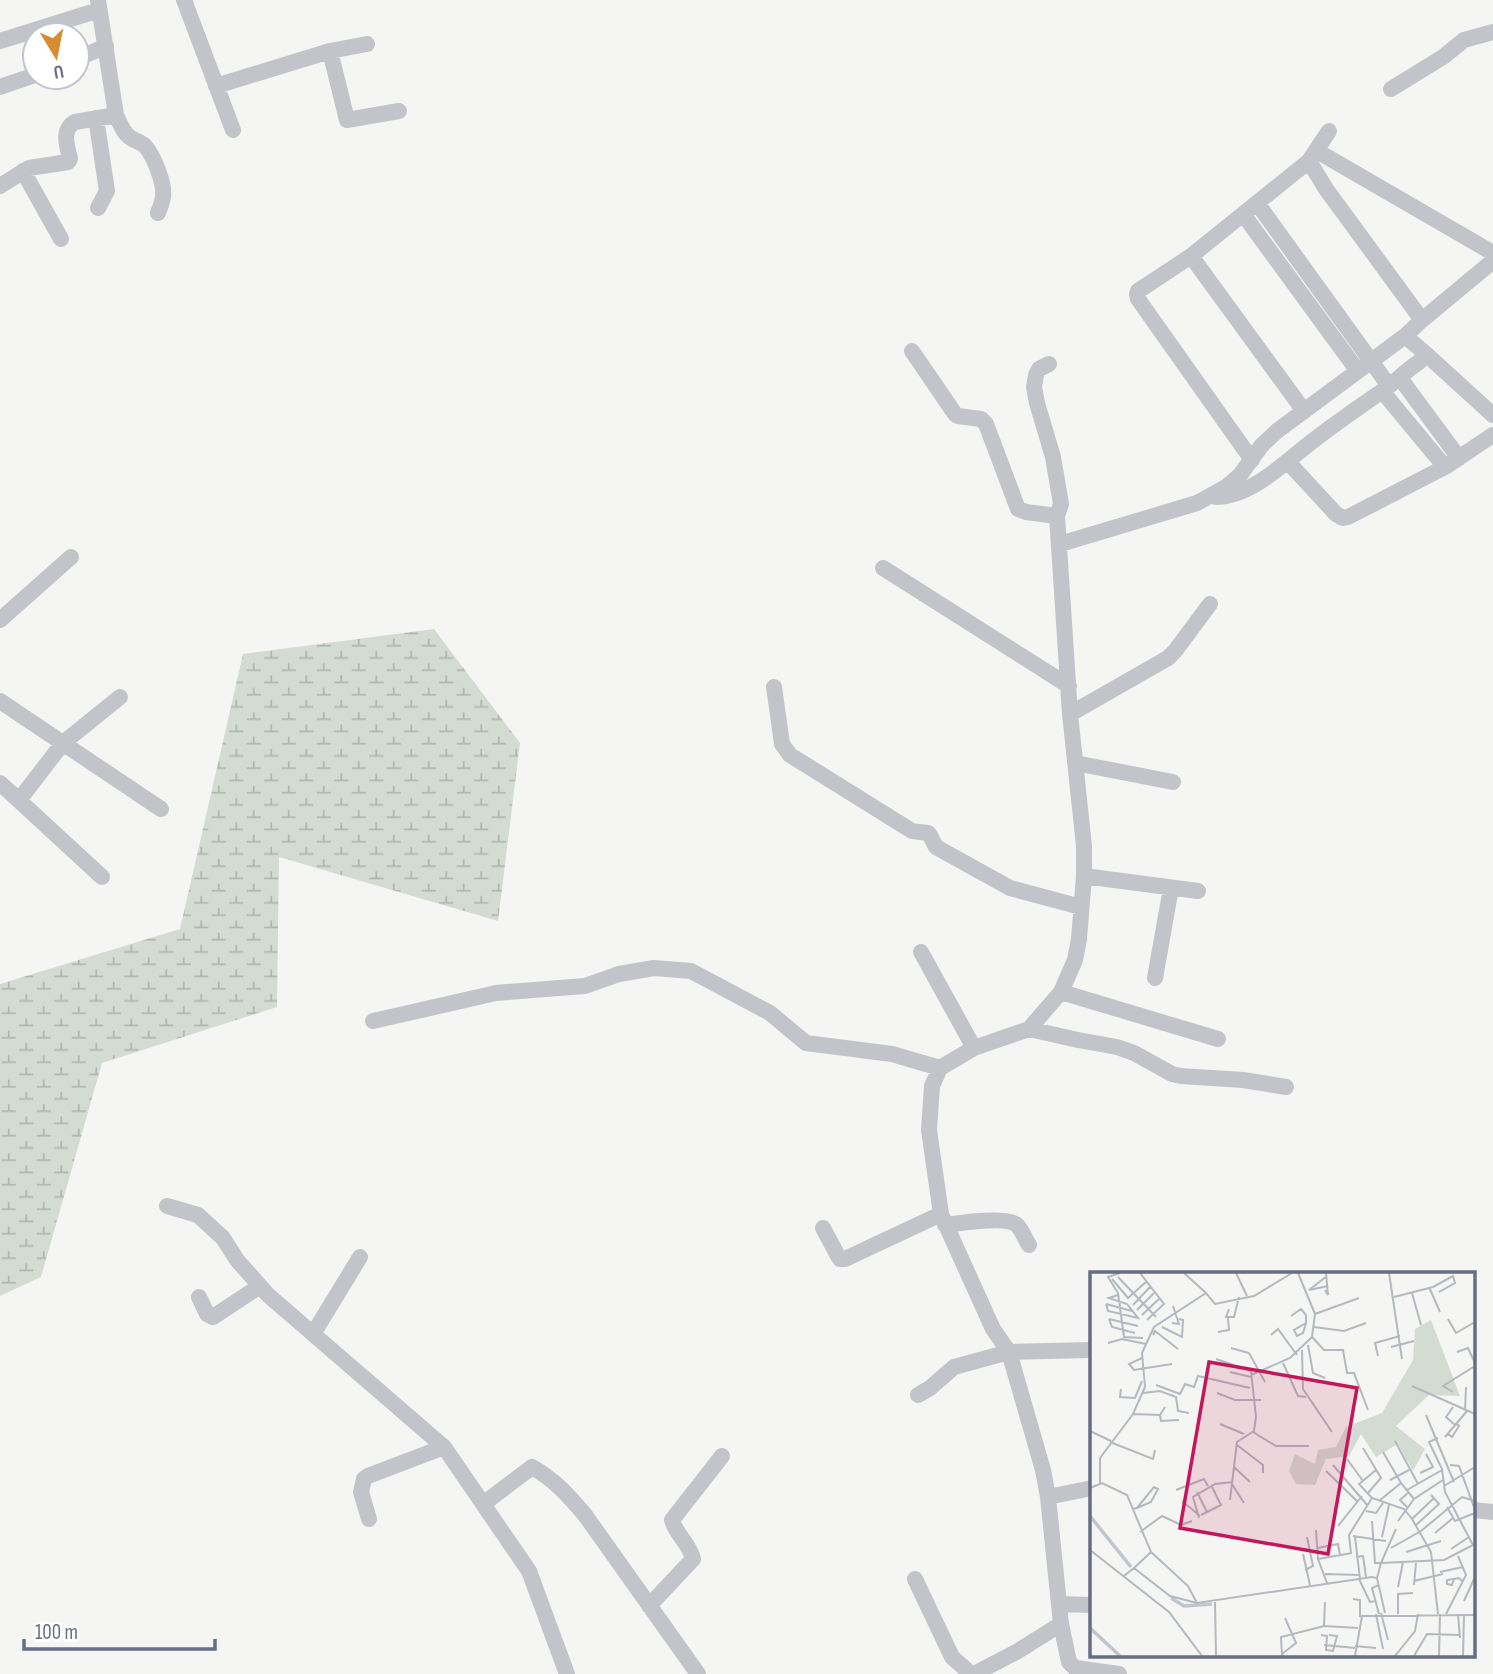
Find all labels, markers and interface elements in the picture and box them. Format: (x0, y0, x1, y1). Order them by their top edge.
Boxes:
north arrow (21, 21, 91, 91)
text: U (52, 59, 66, 83)
inset map (1090, 1272, 1476, 1656)
scale bar (24, 1608, 215, 1652)
text: 100 m (35, 1620, 78, 1645)

